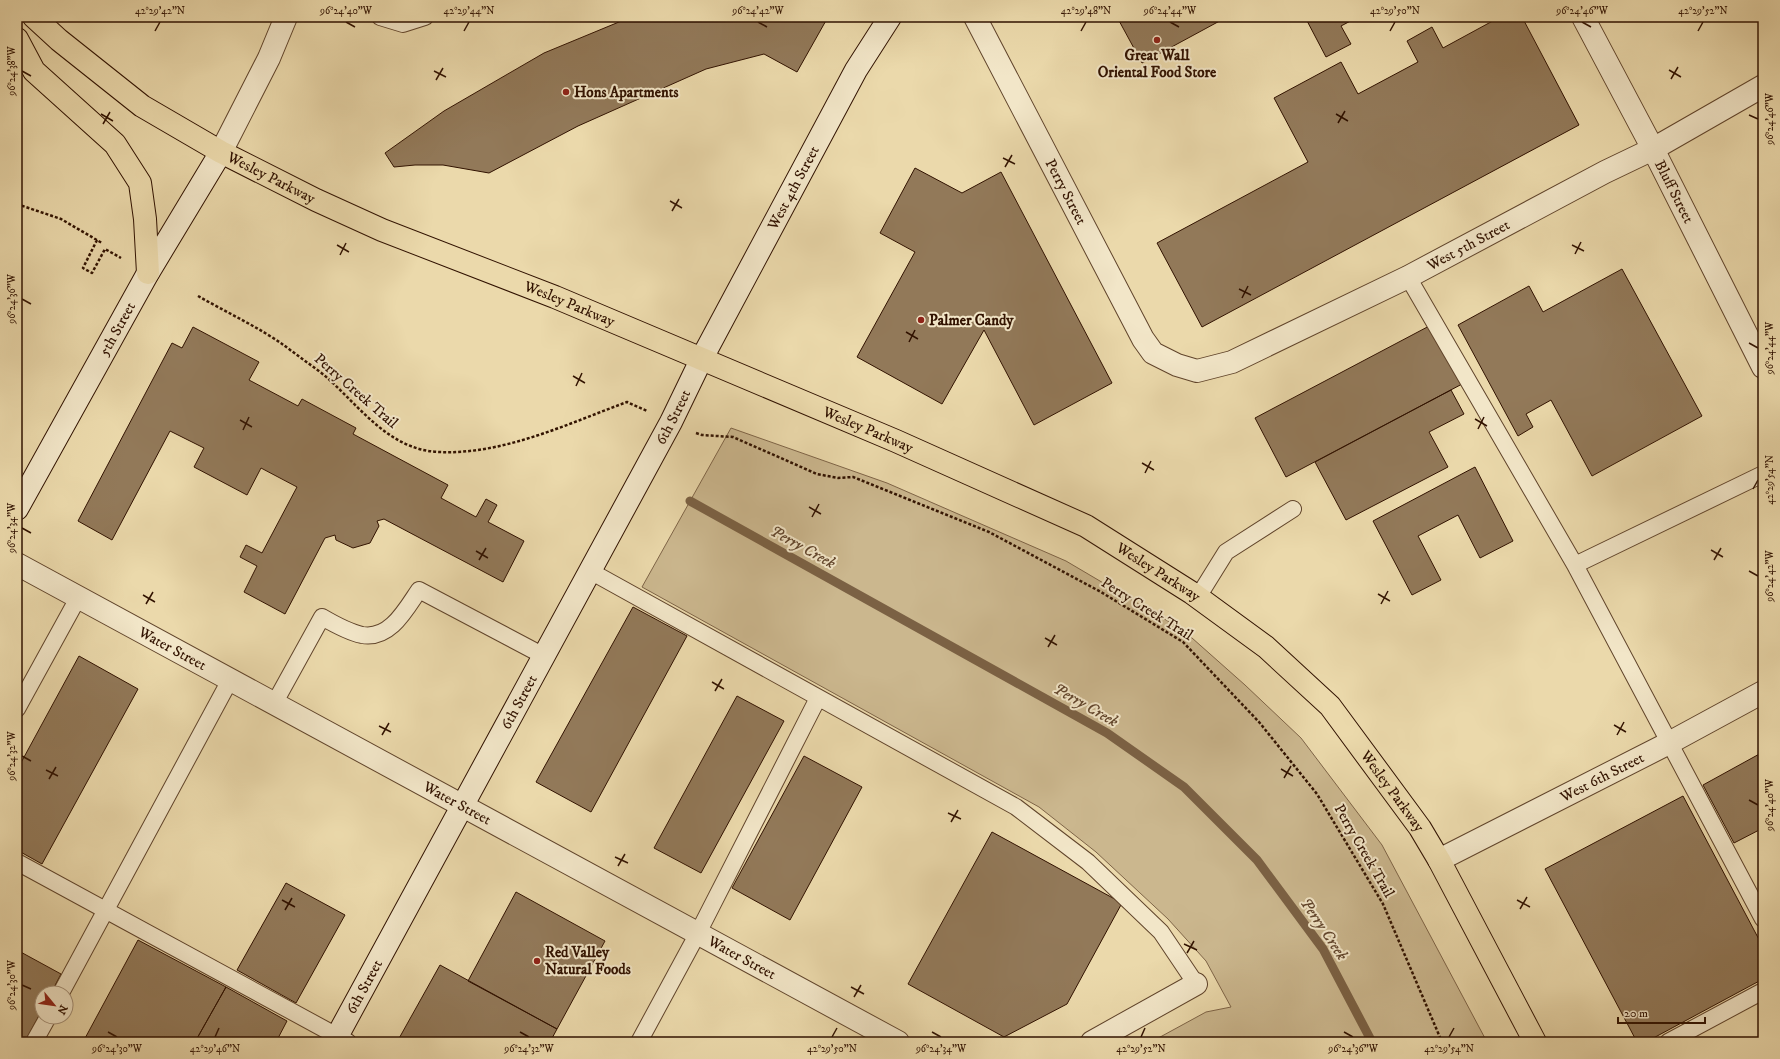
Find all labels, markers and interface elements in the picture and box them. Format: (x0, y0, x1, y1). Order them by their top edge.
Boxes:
text: 42°29'42"N (135, 5, 185, 17)
text: 96°24'40"W (319, 5, 373, 17)
text: 42°29'44"N (443, 5, 495, 17)
text: 96°24'42"W (731, 5, 785, 17)
text: 42°29'48"N (1061, 5, 1111, 17)
text: 96°24'44"W (1143, 5, 1197, 17)
text: 42°29'50"N (1370, 5, 1420, 17)
text: 96°24'46"W (1555, 5, 1609, 17)
text: 42°29'52"N (1678, 5, 1728, 17)
marker: Great Wall Oriental Food Store (1152, 35, 1162, 45)
text: 96°24'38"W (6, 45, 18, 97)
place label: Great Wall Oriental Food Store (1098, 46, 1217, 82)
place label: Hons Apartments (574, 83, 679, 102)
marker: Hons Apartments (561, 87, 571, 97)
text: 96°24'46"W (1764, 92, 1776, 146)
street label: West 4th Street (763, 142, 823, 234)
street label: Wesley Parkway (223, 147, 320, 208)
street label: Perry Street (1041, 155, 1091, 228)
street label: Bluff Street (1651, 157, 1698, 226)
street label: West 5th Street (1423, 215, 1513, 275)
text: 96°24'36"W (6, 273, 18, 325)
street label: Wesley Parkway (521, 276, 619, 331)
street label: 5th Street (94, 298, 140, 359)
place label: Palmer Candy (929, 311, 1014, 330)
marker: Palmer Candy (916, 315, 926, 325)
text: 96°24'44"W (1764, 321, 1776, 375)
street label: Perry Creek Trail (310, 349, 402, 433)
street label: 6th Street (651, 386, 695, 448)
street label: Wesley Parkway (819, 401, 917, 457)
text: 42°29'54"N (1764, 455, 1776, 505)
text: 96°24'34"W (6, 502, 18, 554)
water label: Perry Creek (767, 521, 839, 573)
street label: Wesley Parkway (1112, 538, 1205, 606)
text: 96°24'42"W (1764, 549, 1776, 603)
street label: Perry Creek Trail (1097, 573, 1197, 645)
street label: Water Street (134, 622, 210, 675)
street label: 6th Street (496, 671, 541, 733)
water label: Perry Creek (1050, 678, 1122, 732)
text: 96°24'32"W (6, 730, 18, 782)
street label: Wesley Parkway (1356, 746, 1430, 836)
street label: West 6th Street (1556, 748, 1647, 807)
street label: Water Street (419, 776, 495, 829)
text: 96°24'40"W (1764, 778, 1776, 832)
street label: Perry Creek Trail (1330, 801, 1399, 902)
water label: Perry Creek (1296, 894, 1352, 964)
street label: Water Street (704, 931, 780, 984)
place label: Red Valley Natural Foods (545, 943, 631, 979)
street label: 6th Street (342, 956, 387, 1017)
marker: Red Valley Natural Foods (532, 956, 542, 966)
text: 96°24'30"W (6, 959, 18, 1011)
north arrow (34, 985, 74, 1025)
scale bar (1618, 999, 1705, 1025)
text: N (54, 1002, 70, 1017)
text: 20 m (1624, 1006, 1648, 1021)
text: 96°24'30"W (91, 1043, 143, 1055)
text: 42°29'46"N (190, 1043, 240, 1055)
text: 96°24'32"W (503, 1043, 555, 1055)
text: 42°29'50"N (807, 1043, 857, 1055)
text: 96°24'34"W (915, 1043, 967, 1055)
text: 42°29'52"N (1116, 1043, 1166, 1055)
text: 96°24'36"W (1327, 1043, 1379, 1055)
text: 42°29'54"N (1424, 1043, 1474, 1055)

